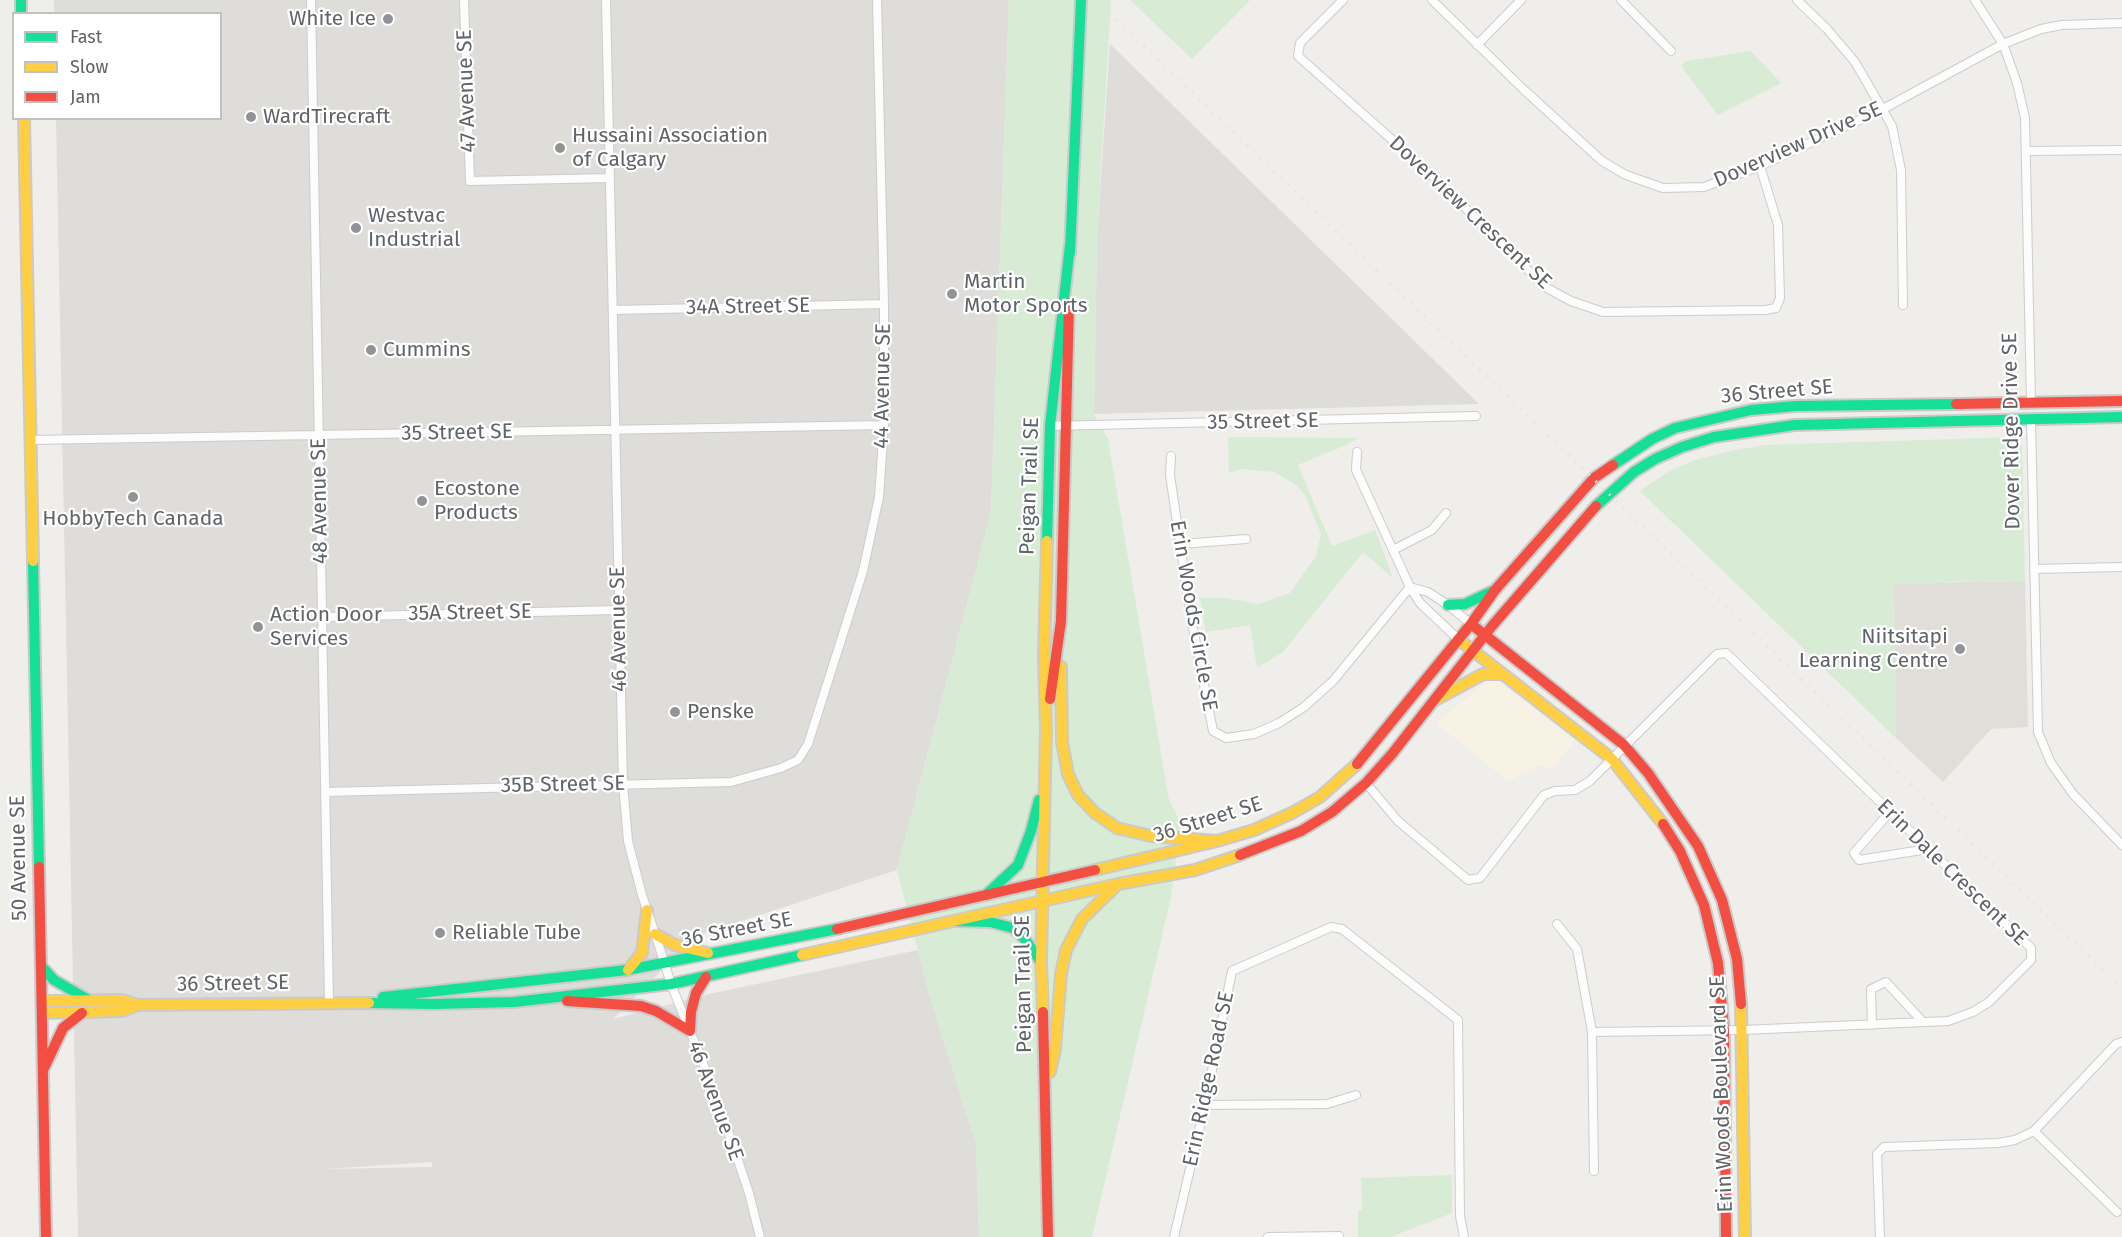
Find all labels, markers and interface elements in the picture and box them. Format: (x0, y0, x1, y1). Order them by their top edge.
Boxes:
place label: White Ice (289, 6, 376, 32)
legend (12, 12, 222, 120)
marker: White Ice (381, 12, 395, 26)
text: Fast (70, 26, 102, 48)
street label: 47 Avenue SE (452, 29, 482, 153)
text: Slow (70, 56, 108, 78)
text: Jam (70, 86, 101, 108)
street label: Doverview Drive SE (1710, 97, 1886, 193)
place label: WardTirecraft (263, 104, 390, 130)
marker: WardTirecraft (244, 110, 258, 124)
place label: Hussaini Association of Calgary (572, 123, 768, 173)
street label: Doverview Crescent SE (1383, 131, 1557, 295)
marker: Hussaini Association of Calgary (553, 141, 567, 155)
place label: Westvac Industrial (368, 203, 460, 253)
marker: Westvac Industrial (349, 221, 363, 235)
place label: Martin Motor Sports (964, 269, 1087, 319)
marker: Martin Motor Sports (945, 287, 959, 301)
street label: 34A Street SE (686, 293, 810, 321)
street label: 44 Avenue SE (869, 323, 897, 449)
street label: Dover Ridge Drive SE (1998, 332, 2026, 530)
place label: Cummins (383, 337, 471, 363)
marker: Cummins (364, 343, 378, 357)
street label: 36 Street SE (1720, 375, 1834, 409)
street label: 35 Street SE (1207, 408, 1319, 436)
street label: Peigan Trail SE (1015, 417, 1045, 555)
street label: 35 Street SE (401, 419, 513, 447)
street label: 48 Avenue SE (306, 438, 334, 564)
place label: Ecostone Products (434, 476, 520, 526)
marker: HobbyTech Canada (126, 490, 140, 504)
marker: Ecostone Products (415, 494, 429, 508)
place label: HobbyTech Canada (42, 506, 224, 532)
street label: Erin Woods Circle SE (1164, 519, 1222, 713)
street label: 46 Avenue SE (605, 566, 633, 692)
street label: 35A Street SE (408, 599, 532, 627)
place label: Action Door Services (270, 602, 382, 652)
marker: Action Door Services (251, 620, 265, 634)
place label: Niitsitapi Learning Centre (1799, 624, 1948, 674)
marker: Niitsitapi Learning Centre (1953, 642, 1967, 656)
place label: Penske (687, 699, 754, 725)
marker: Penske (668, 705, 682, 719)
street label: 35B Street SE (501, 771, 625, 799)
street label: 36 Street SE (1151, 792, 1265, 848)
street label: 50 Avenue SE (5, 795, 33, 921)
street label: Erin Dale Crescent SE (1871, 795, 2033, 951)
street label: 36 Street SE (679, 907, 795, 953)
street label: Peigan Trail SE (1010, 915, 1038, 1053)
place label: Reliable Tube (452, 920, 581, 946)
marker: Reliable Tube (433, 926, 447, 940)
street label: 36 Street SE (177, 970, 289, 998)
street label: Erin Woods Boulevard SE (1705, 975, 1739, 1213)
street label: Erin Ridge Road SE (1178, 989, 1240, 1169)
street label: 46 Avenue SE (682, 1038, 748, 1164)

